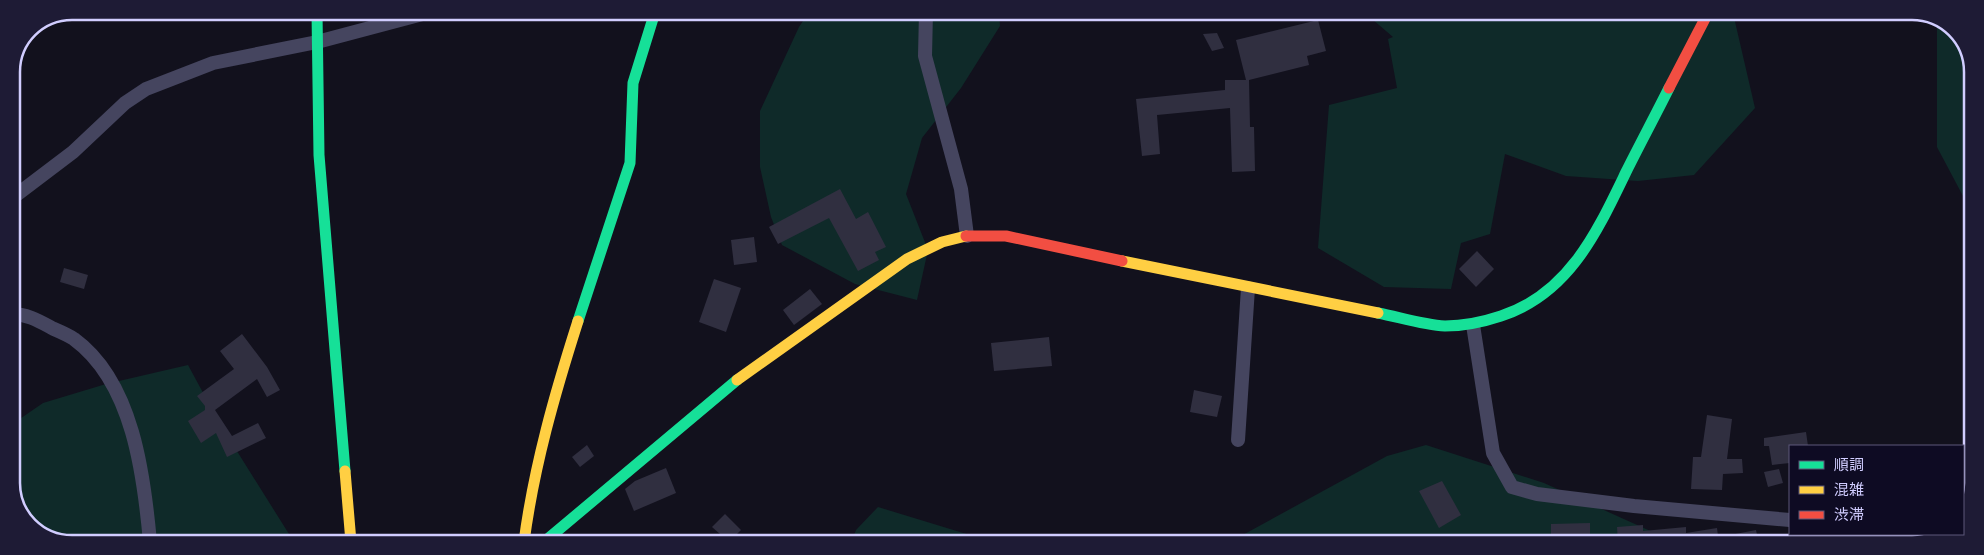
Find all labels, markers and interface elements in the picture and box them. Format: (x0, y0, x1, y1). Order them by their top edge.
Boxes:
legend (1789, 445, 1964, 535)
text: 順調 (1834, 456, 1864, 474)
text: 混雑 (1834, 481, 1864, 499)
text: 渋滞 (1834, 506, 1864, 524)

